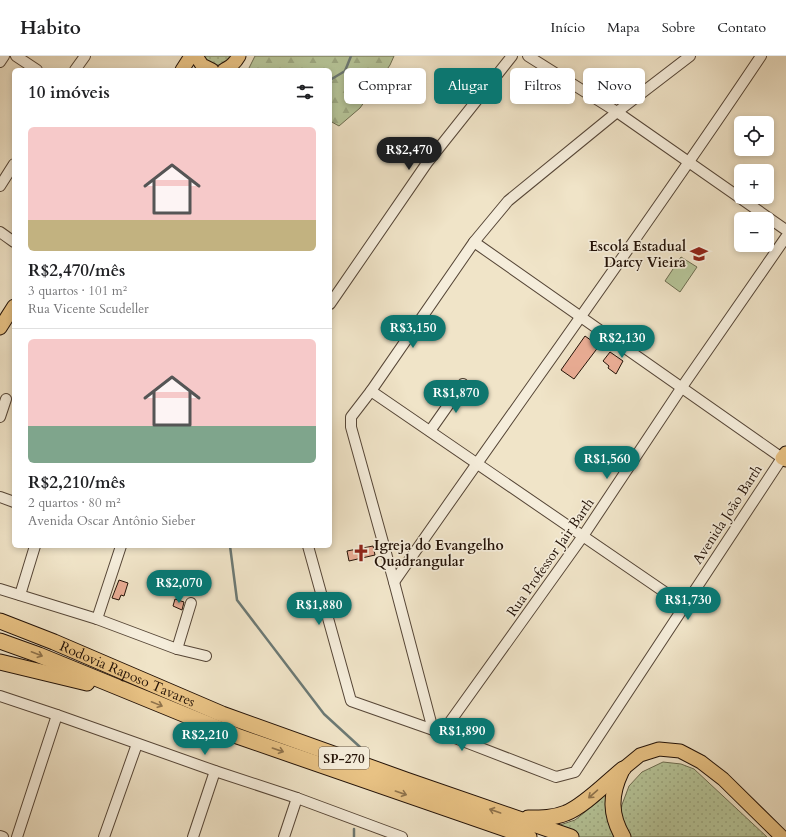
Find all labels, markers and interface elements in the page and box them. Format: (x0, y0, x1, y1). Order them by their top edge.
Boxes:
text: Habito (20, 15, 81, 41)
text: Início (550, 18, 585, 37)
text: Mapa (607, 18, 640, 37)
text: Sobre (662, 18, 695, 37)
text: Contato (717, 18, 766, 37)
chip: Comprar (344, 68, 426, 104)
chip: Alugar (434, 68, 502, 104)
chip: Filtros (510, 68, 575, 104)
chip: Novo (583, 68, 645, 104)
text: 10 imóveis (28, 81, 110, 104)
icon: filters (294, 81, 316, 103)
map controls (734, 116, 774, 252)
button: locate (734, 116, 774, 156)
pin: R$2,470 (372, 137, 446, 171)
text: R$2,470 (386, 141, 432, 159)
icon: home (136, 153, 208, 225)
button: + (734, 164, 774, 204)
button: − (734, 212, 774, 252)
place label: Escola Estadual Darcy Vieira (589, 237, 686, 272)
school or university icon: Escola Estadual Darcy Vieira (689, 244, 709, 264)
text: R$2,470/mês (28, 259, 125, 282)
text: 3 quartos · 101 m² (28, 282, 127, 300)
text: Rua Vicente Scudeller (28, 300, 149, 318)
pin: R$3,150 (376, 315, 450, 349)
text: R$3,150 (390, 319, 436, 337)
pin: R$2,130 (585, 325, 659, 359)
text: R$2,130 (599, 329, 645, 347)
icon: home (136, 365, 208, 437)
pin: R$1,870 (419, 380, 493, 414)
text: R$1,870 (433, 384, 479, 402)
pin: R$1,560 (570, 446, 644, 480)
text: R$1,560 (584, 450, 630, 468)
street label: Avenida João Barth (688, 461, 767, 568)
text: R$2,210/mês (28, 471, 125, 494)
text: 2 quartos · 80 m² (28, 494, 121, 512)
street label: Rua Professor Jair Barth (502, 494, 599, 620)
text: Avenida Oscar Antônio Sieber (28, 512, 195, 530)
place label: Igreja do Evangelho Quadrangular (374, 536, 504, 571)
church icon: Igreja do Evangelho Quadrangular (351, 543, 371, 563)
pin: R$2,070 (142, 570, 216, 604)
text: R$2,070 (156, 574, 202, 592)
pin: R$1,730 (651, 587, 725, 621)
text: R$1,730 (665, 591, 711, 609)
pin: R$1,880 (282, 592, 356, 626)
text: R$1,880 (296, 596, 342, 614)
street label: Rodovia Raposo Tavares (57, 637, 198, 712)
one-way arrow (30, 651, 42, 659)
one-way arrow (150, 701, 162, 708)
pin: R$1,890 (425, 718, 499, 752)
pin: R$2,210 (168, 722, 242, 756)
text: R$1,890 (439, 722, 485, 740)
text: R$2,210 (182, 726, 228, 744)
one-way arrow (272, 747, 285, 754)
road number: SP-270 (319, 747, 369, 769)
one-way arrow (395, 789, 407, 797)
one-way arrow (588, 790, 599, 799)
one-way arrow (489, 806, 501, 814)

